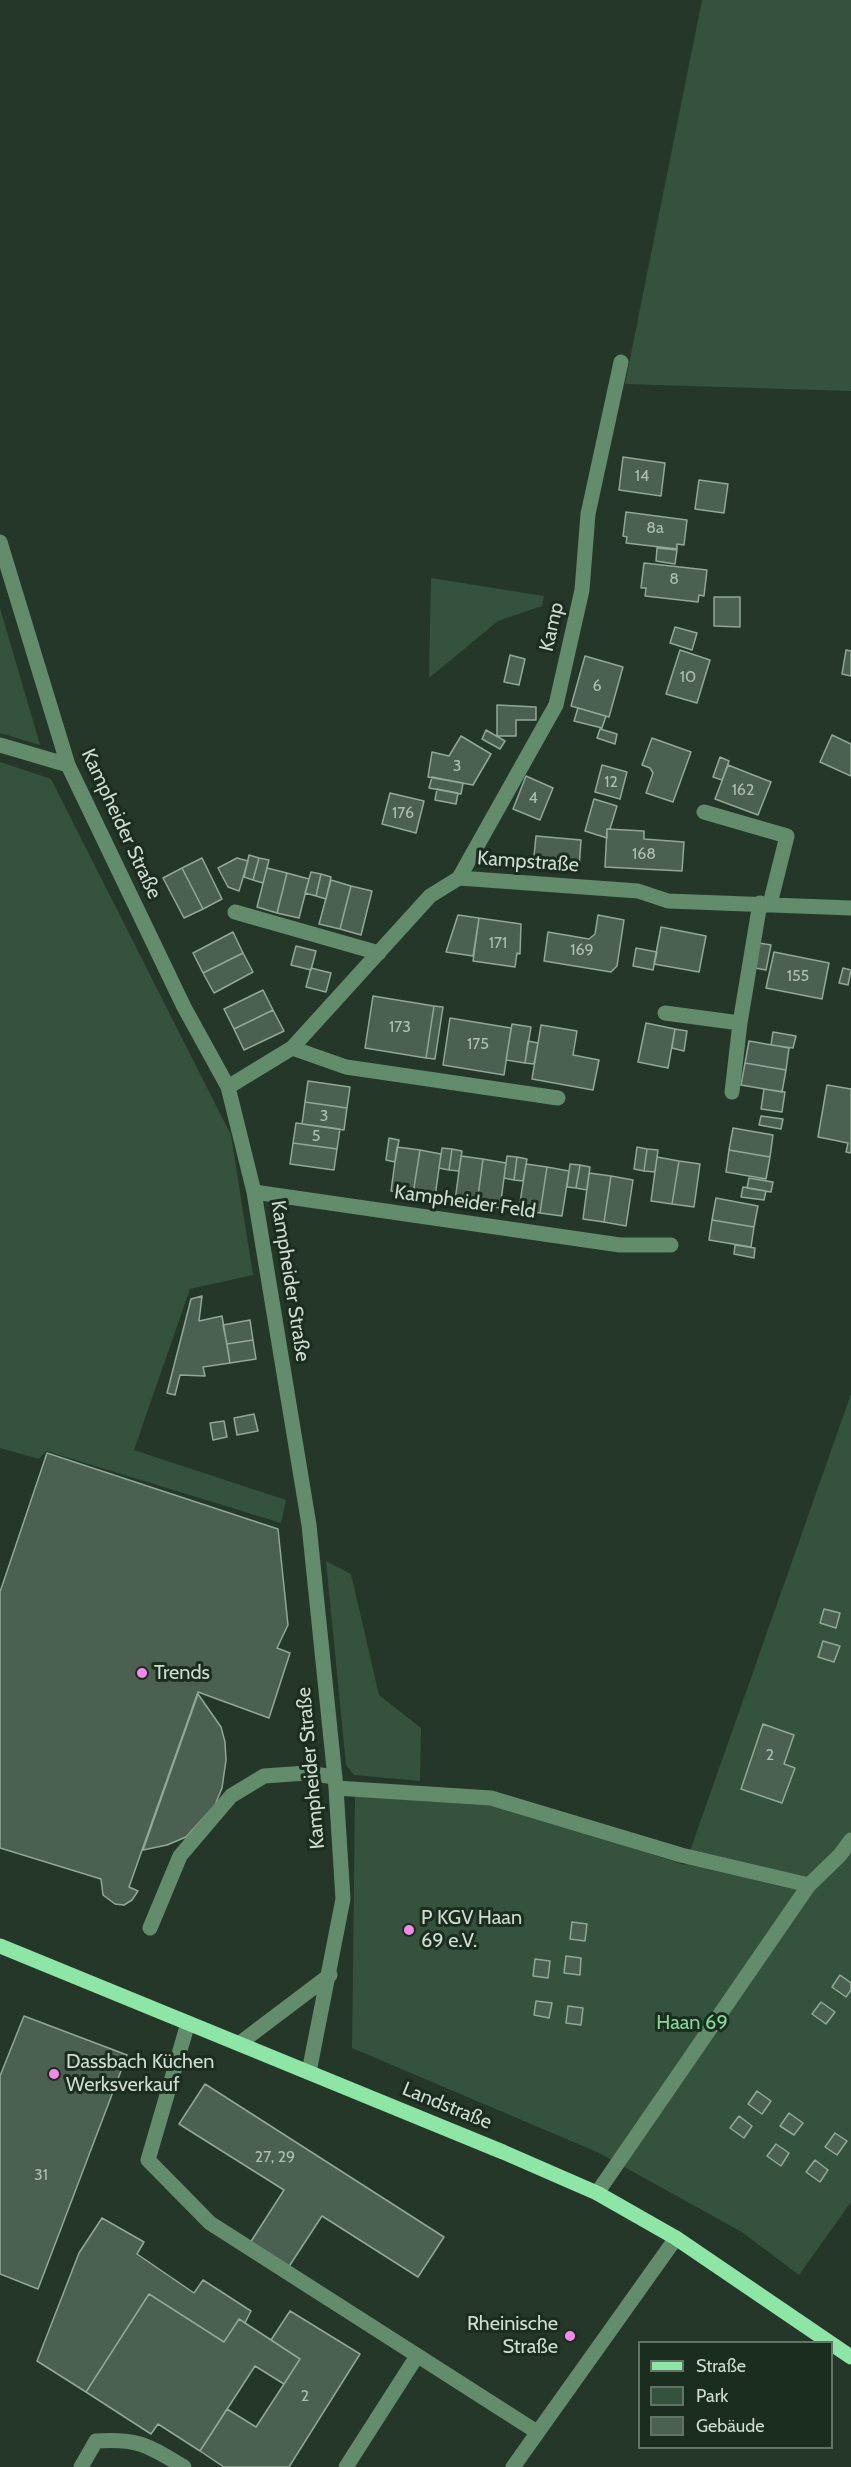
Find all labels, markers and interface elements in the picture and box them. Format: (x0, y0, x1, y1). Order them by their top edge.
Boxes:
house number: 14 (635, 466, 649, 486)
house number: 8a (646, 518, 664, 538)
house number: 8 (669, 569, 679, 589)
street label: Kamp (535, 600, 569, 654)
house number: 10 (680, 667, 696, 687)
house number: 6 (592, 676, 602, 696)
street label: Kampheider Straße (76, 745, 166, 903)
house number: 3 (453, 756, 461, 776)
house number: 12 (604, 772, 618, 792)
house number: 162 (732, 780, 754, 800)
house number: 4 (528, 788, 538, 808)
house number: 176 (392, 803, 414, 823)
house number: 168 (632, 844, 656, 864)
street label: Kampstraße (476, 846, 580, 878)
house number: 171 (489, 933, 507, 953)
house number: 169 (570, 940, 594, 960)
house number: 155 (787, 966, 809, 986)
house number: 173 (389, 1017, 411, 1037)
house number: 175 (467, 1034, 489, 1054)
house number: 3 (320, 1106, 328, 1126)
house number: 5 (312, 1126, 320, 1146)
street label: Kampheider Feld (393, 1180, 537, 1224)
street label: Kampheider Straße (265, 1199, 315, 1363)
place label: Trends (154, 1661, 210, 1685)
marker: Trends (135, 1666, 149, 1680)
street label: Kampheider Straße (292, 1686, 330, 1850)
house number: 2 (766, 1745, 774, 1765)
place label: P KGV Haan 69 e.V. (421, 1906, 522, 1953)
marker: P KGV Haan 69 e.V. (402, 1923, 416, 1937)
park label: Haan 69 (656, 2011, 728, 2035)
place label: Dassbach Küchen Werksverkauf (66, 2050, 214, 2097)
marker: Dassbach Küchen Werksverkauf (47, 2067, 61, 2081)
street label: Landstraße (399, 2077, 495, 2135)
house number: 27, 29 (255, 2147, 295, 2167)
house number: 31 (34, 2165, 48, 2185)
place label: Rheinische Straße (467, 2312, 558, 2359)
marker: Rheinische Straße (563, 2329, 577, 2343)
legend (638, 2341, 833, 2449)
text: Straße (696, 2355, 746, 2377)
text: Park (696, 2385, 728, 2407)
house number: 2 (301, 2386, 309, 2406)
text: Gebäude (696, 2415, 765, 2437)

